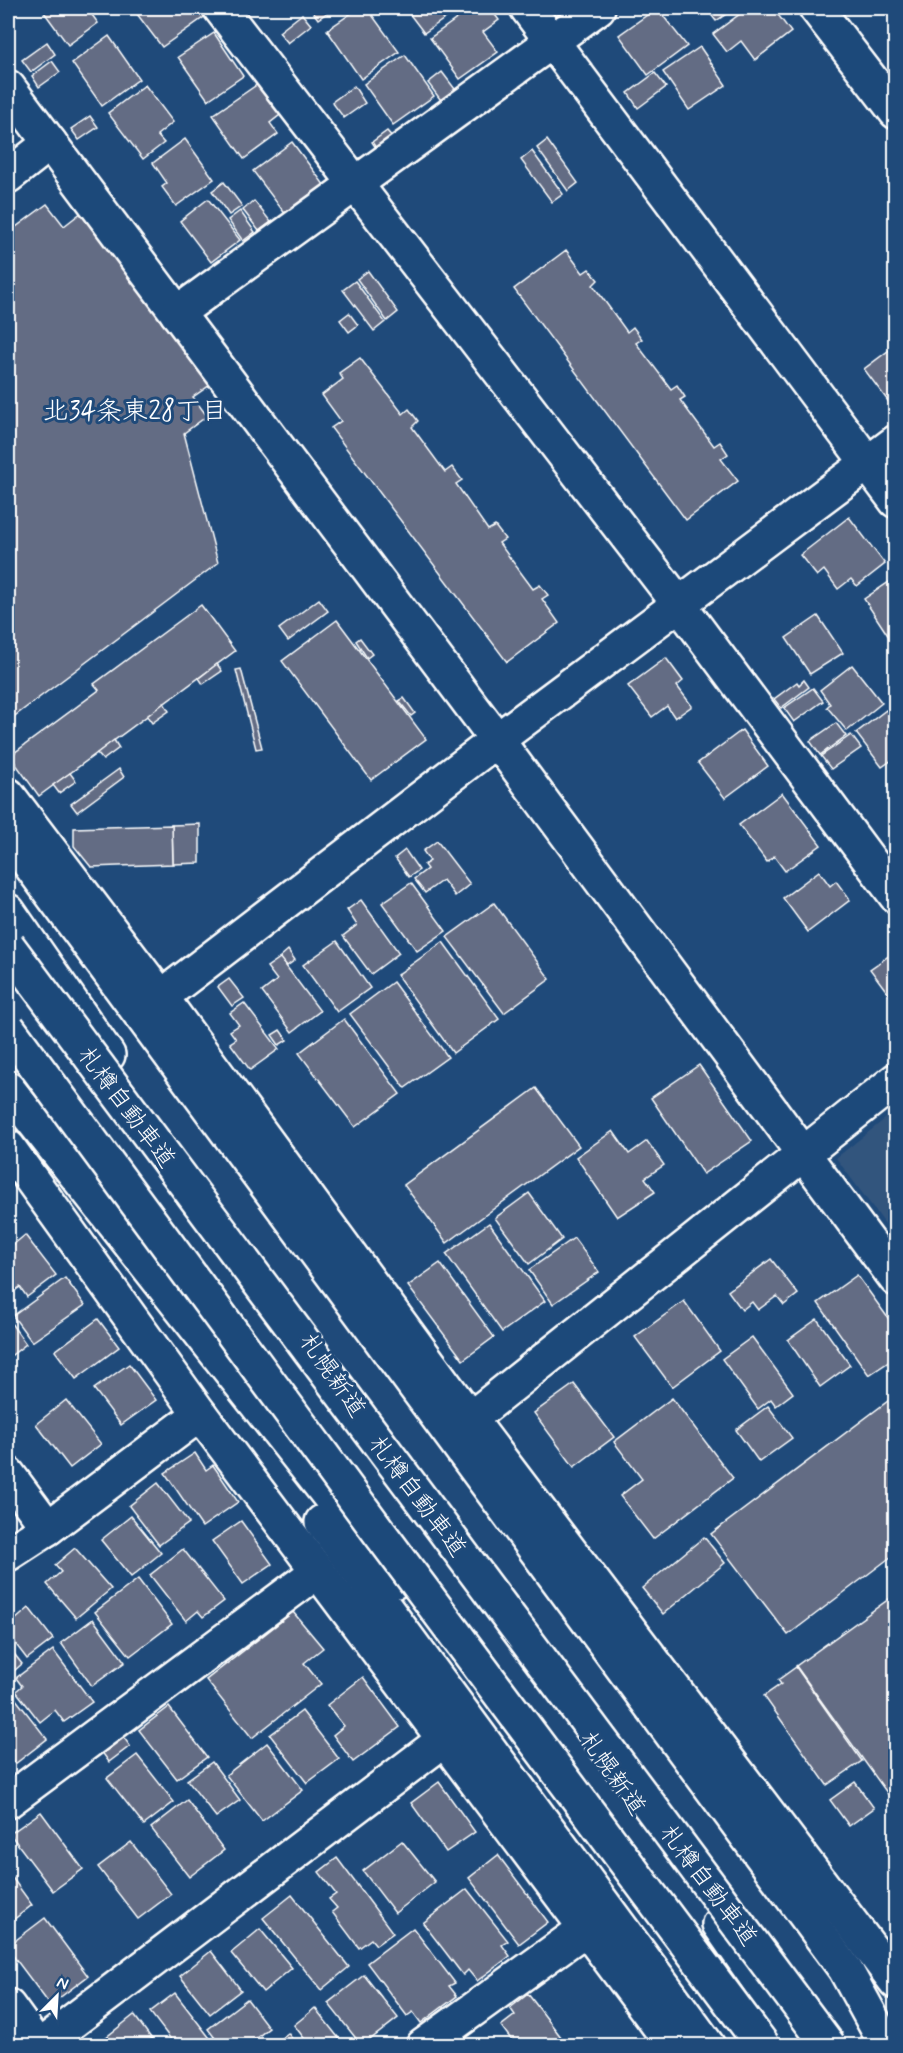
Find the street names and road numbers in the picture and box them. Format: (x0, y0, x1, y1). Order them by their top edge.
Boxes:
street label: 札樽自動車道 (70, 1041, 182, 1175)
street label: 札幌新道 (292, 1328, 372, 1424)
street label: 札樽自動車道 (361, 1430, 473, 1564)
street label: 札幌新道 (572, 1726, 652, 1822)
street label: 札樽自動車道 (652, 1819, 764, 1953)

